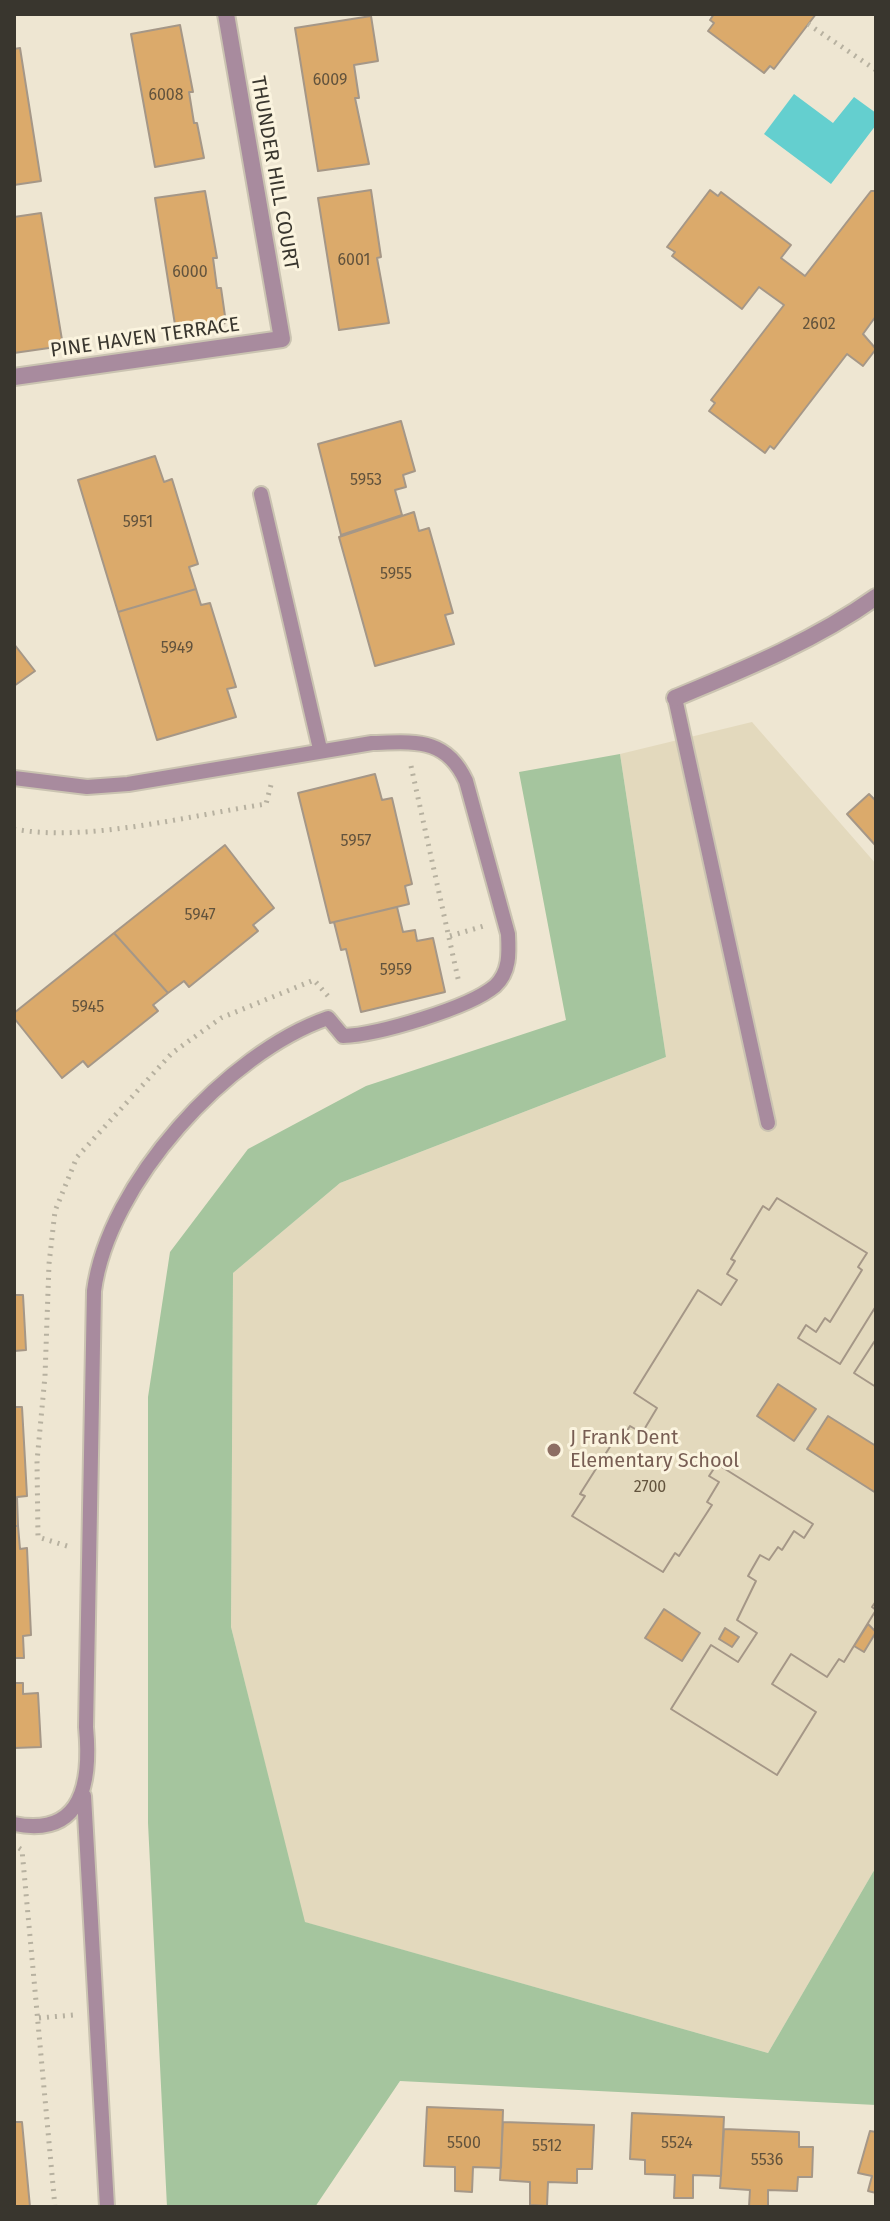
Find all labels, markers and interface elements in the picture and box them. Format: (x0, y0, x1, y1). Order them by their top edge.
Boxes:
house number: 6009 (313, 71, 347, 91)
street label: THUNDER HILL COURT (245, 74, 303, 272)
house number: 6008 (148, 86, 184, 106)
house number: 6001 (338, 251, 370, 271)
house number: 6000 (172, 263, 208, 283)
street label: PINE HAVEN TERRACE (49, 313, 241, 363)
house number: 2602 (802, 315, 836, 335)
house number: 5953 (350, 471, 382, 491)
house number: 5951 (123, 513, 153, 533)
house number: 5955 (380, 565, 412, 585)
house number: 5949 (161, 639, 193, 659)
house number: 5957 (341, 832, 371, 852)
house number: 5947 (184, 906, 216, 926)
house number: 5959 (380, 961, 412, 981)
house number: 5945 (72, 998, 104, 1018)
place label: J Frank Dent Elementary School (570, 1426, 739, 1473)
marker: J Frank Dent Elementary School (545, 1441, 563, 1459)
house number: 2700 (634, 1478, 666, 1498)
house number: 5500 (447, 2134, 481, 2154)
house number: 5524 (661, 2134, 693, 2154)
house number: 5512 (532, 2137, 562, 2157)
house number: 5536 (751, 2151, 783, 2171)

